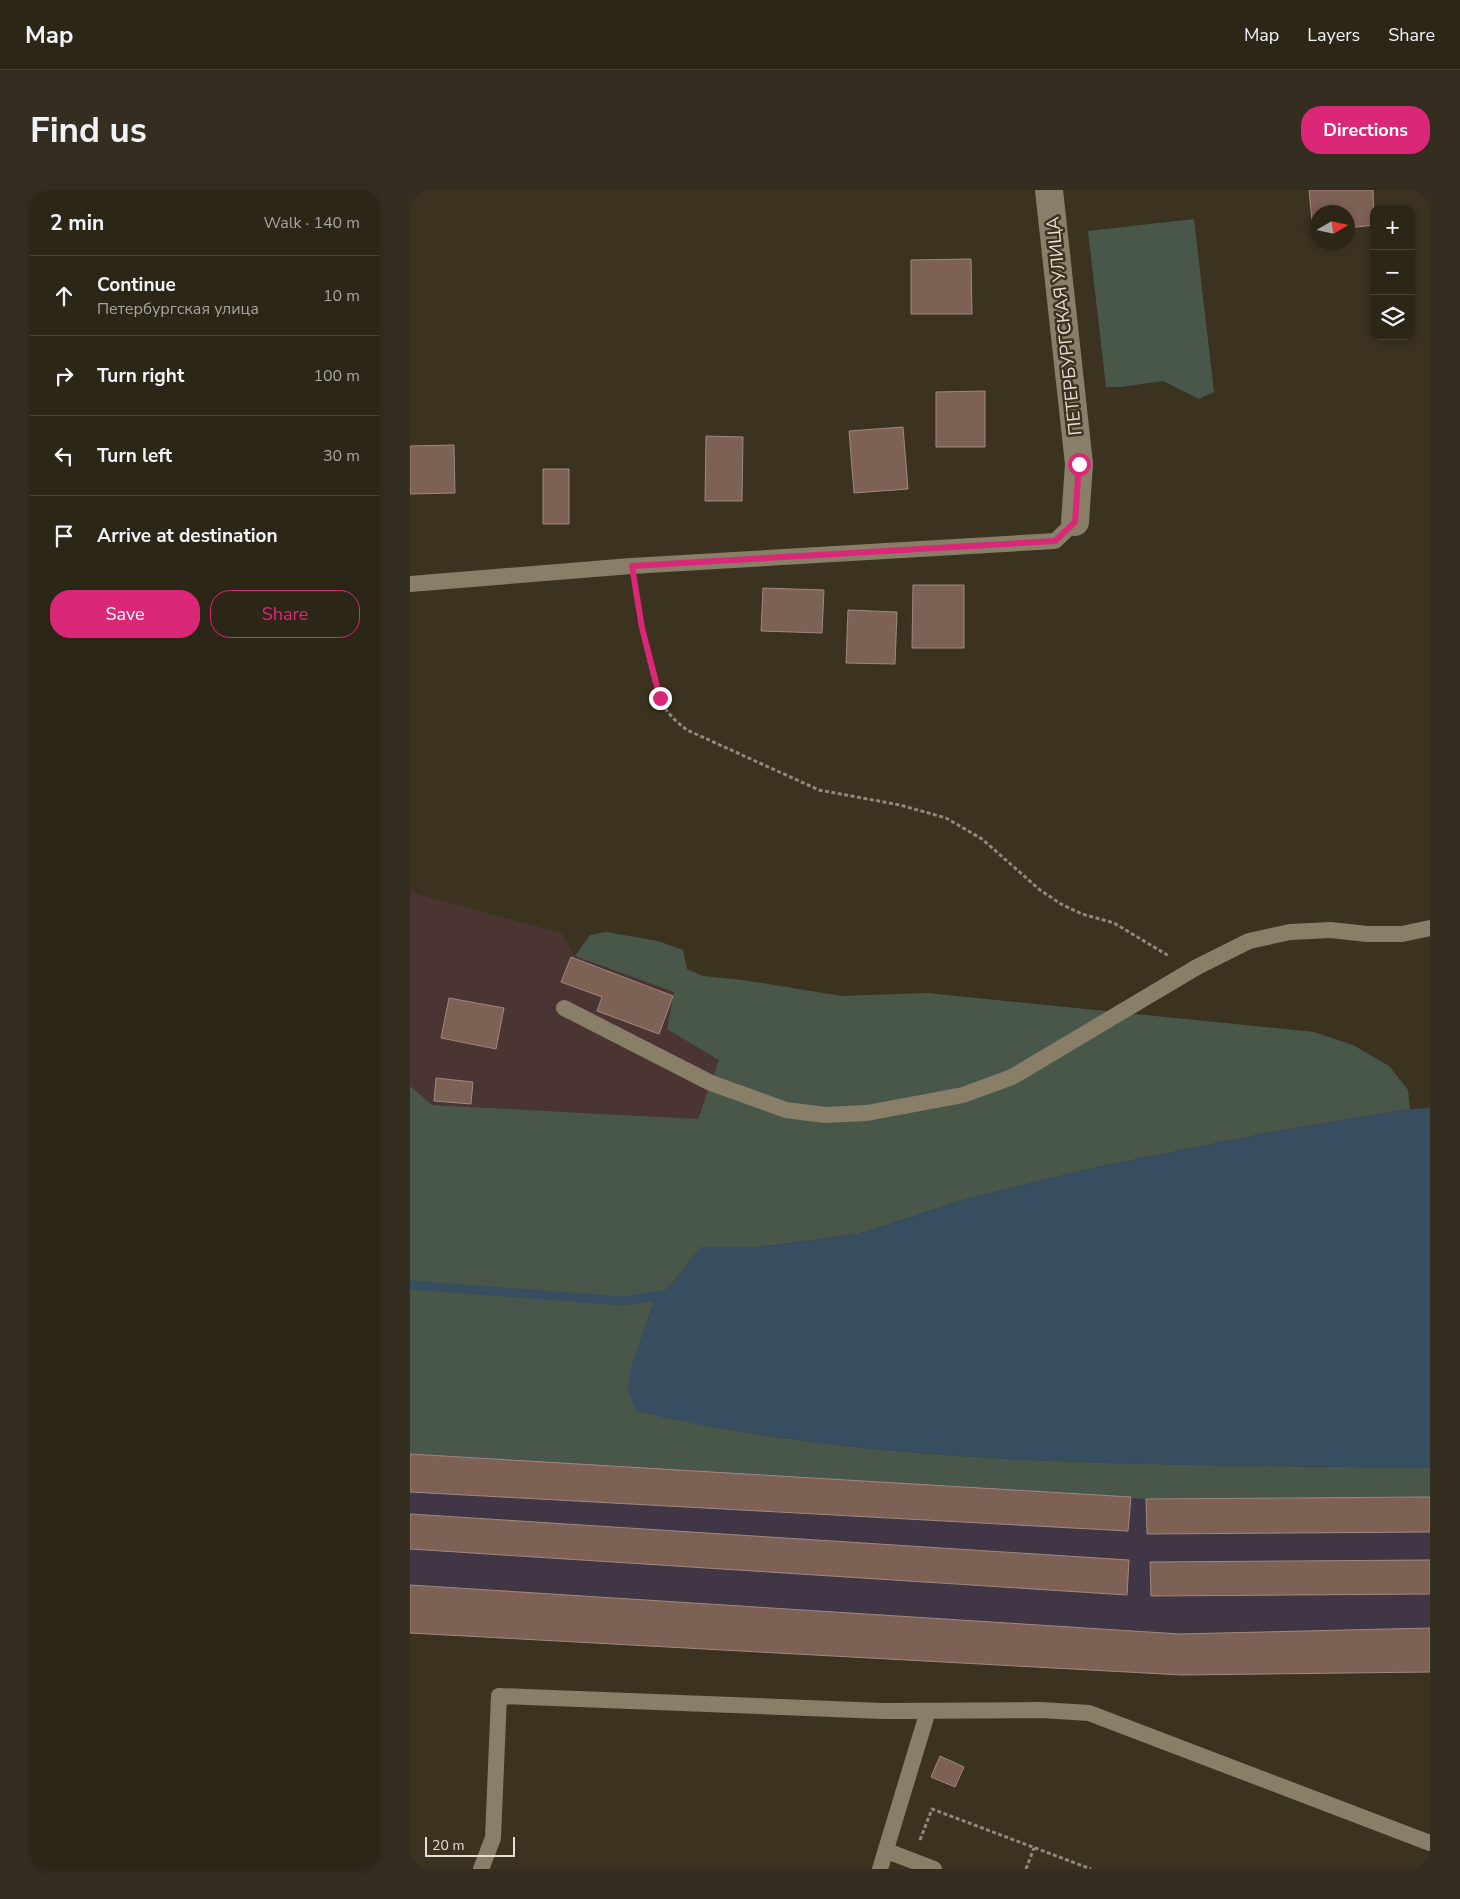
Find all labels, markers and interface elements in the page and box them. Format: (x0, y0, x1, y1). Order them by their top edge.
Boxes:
text: Map (25, 19, 73, 51)
text: Map (1244, 23, 1279, 47)
text: Layers (1307, 23, 1360, 47)
text: Share (1388, 23, 1435, 47)
button: Directions (1301, 106, 1430, 154)
text: Find us (30, 107, 147, 154)
north arrow (1310, 205, 1355, 250)
map controls (1370, 205, 1415, 340)
button: + (1370, 205, 1415, 250)
text: 2 min (50, 209, 104, 237)
text: Walk · 140 m (264, 212, 360, 234)
street label: ПЕТЕРБУРГСКАЯ УЛИЦА (1041, 215, 1087, 437)
button: − (1370, 250, 1415, 295)
text: Continue (97, 272, 176, 298)
icon: ahead (50, 282, 78, 310)
text: 10 m (323, 285, 360, 307)
button: layers (1370, 295, 1415, 340)
text: Петербургская улица (97, 298, 259, 320)
icon: right (50, 362, 78, 390)
text: Turn right (97, 363, 184, 389)
text: 100 m (313, 365, 360, 387)
icon: left (50, 442, 78, 470)
text: Turn left (97, 443, 172, 469)
text: 30 m (323, 445, 360, 467)
route start (1068, 453, 1091, 476)
icon: arrive (50, 522, 78, 550)
text: Arrive at destination (97, 523, 278, 549)
button: Save (50, 590, 200, 638)
button: Share (210, 590, 360, 638)
route end (649, 687, 672, 710)
scale bar (425, 1834, 515, 1857)
text: 20 m (432, 1836, 464, 1855)

